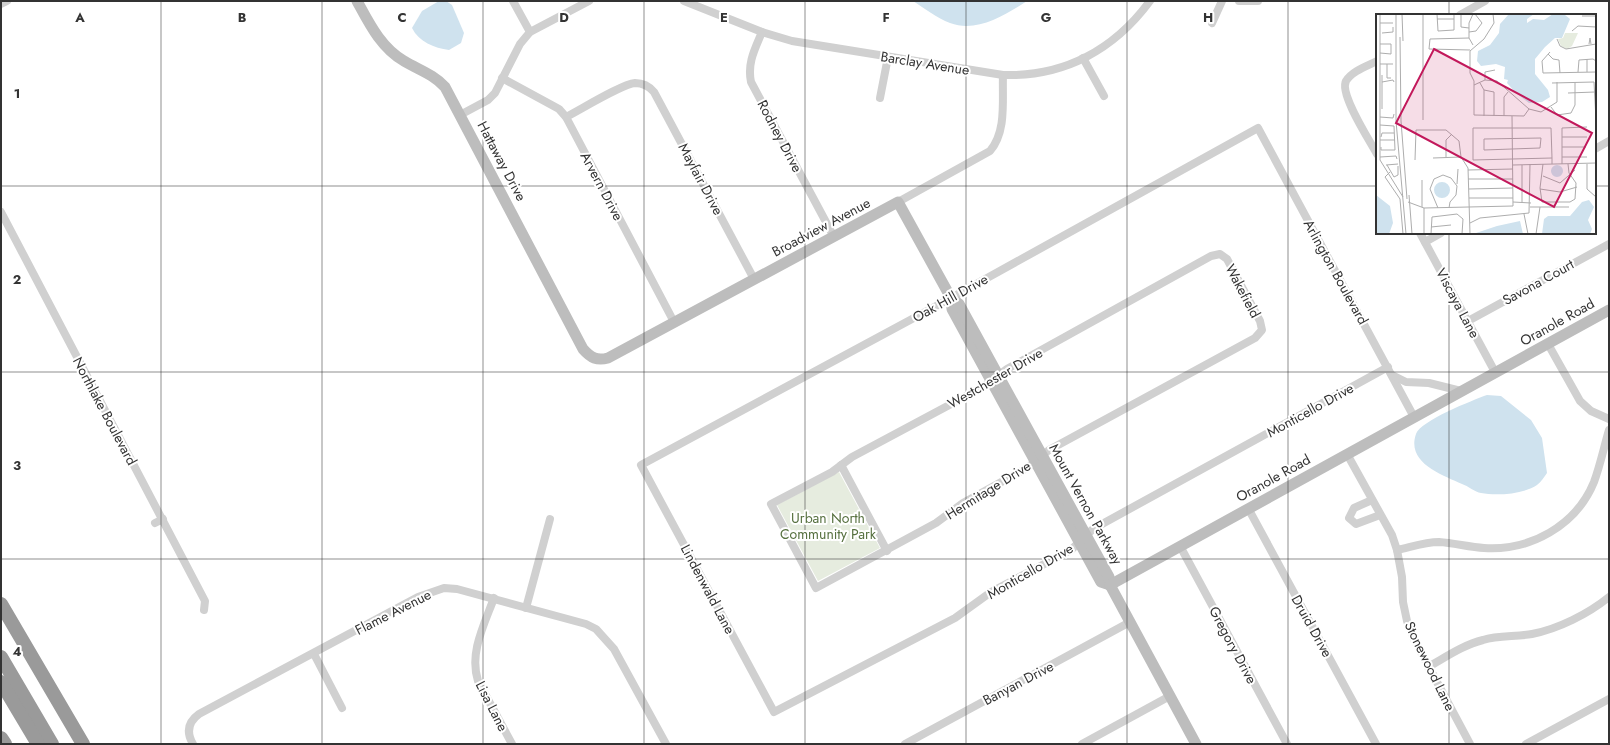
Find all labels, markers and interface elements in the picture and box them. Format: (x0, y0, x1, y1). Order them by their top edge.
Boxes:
text: A (74, 8, 85, 27)
text: B (238, 8, 247, 27)
text: C (397, 8, 407, 27)
text: D (559, 8, 569, 27)
text: E (720, 8, 728, 27)
text: F (882, 8, 890, 27)
text: G (1041, 8, 1052, 27)
text: H (1203, 8, 1213, 27)
inset map (1376, 14, 1596, 234)
street label: Barclay Avenue (879, 46, 971, 80)
text: 1 (14, 84, 20, 103)
street label: Rodney Drive (753, 96, 807, 176)
street label: Hattaway Drive (473, 118, 531, 204)
street label: Mayfair Drive (674, 140, 728, 218)
street label: Arvern Drive (576, 148, 628, 224)
street label: Broadview Avenue (768, 193, 874, 261)
street label: Arlington Boulevard (1299, 216, 1373, 328)
street label: Savona Court (1499, 254, 1578, 310)
street label: Wakefield (1220, 261, 1266, 321)
street label: Viscaya Lane (1431, 264, 1485, 342)
street label: Oak Hill Drive (909, 269, 991, 327)
text: 2 (13, 270, 21, 289)
street label: Oranole Road (1516, 293, 1598, 351)
street label: Westchester Drive (944, 343, 1046, 413)
street label: Northlake Boulevard (68, 353, 142, 469)
street label: Monticello Drive (1263, 378, 1357, 442)
street label: Mount Vernon Parkway (1044, 440, 1128, 569)
street label: Oranole Road (1232, 449, 1314, 507)
text: 3 (13, 456, 21, 475)
street label: Hermitage Drive (941, 456, 1035, 524)
park label: Urban North Community Park (780, 508, 877, 544)
street label: Monticello Drive (983, 538, 1077, 604)
street label: Lindenwald Lane (676, 541, 740, 637)
street label: Flame Avenue (352, 584, 434, 640)
street label: Druid Drive (1287, 591, 1337, 661)
street label: Gregory Drive (1204, 603, 1262, 687)
street label: Stonewood Lane (1400, 618, 1460, 714)
text: 4 (12, 642, 22, 661)
street label: Banyan Drive (979, 656, 1057, 710)
street label: Lisa Lane (471, 677, 513, 735)

